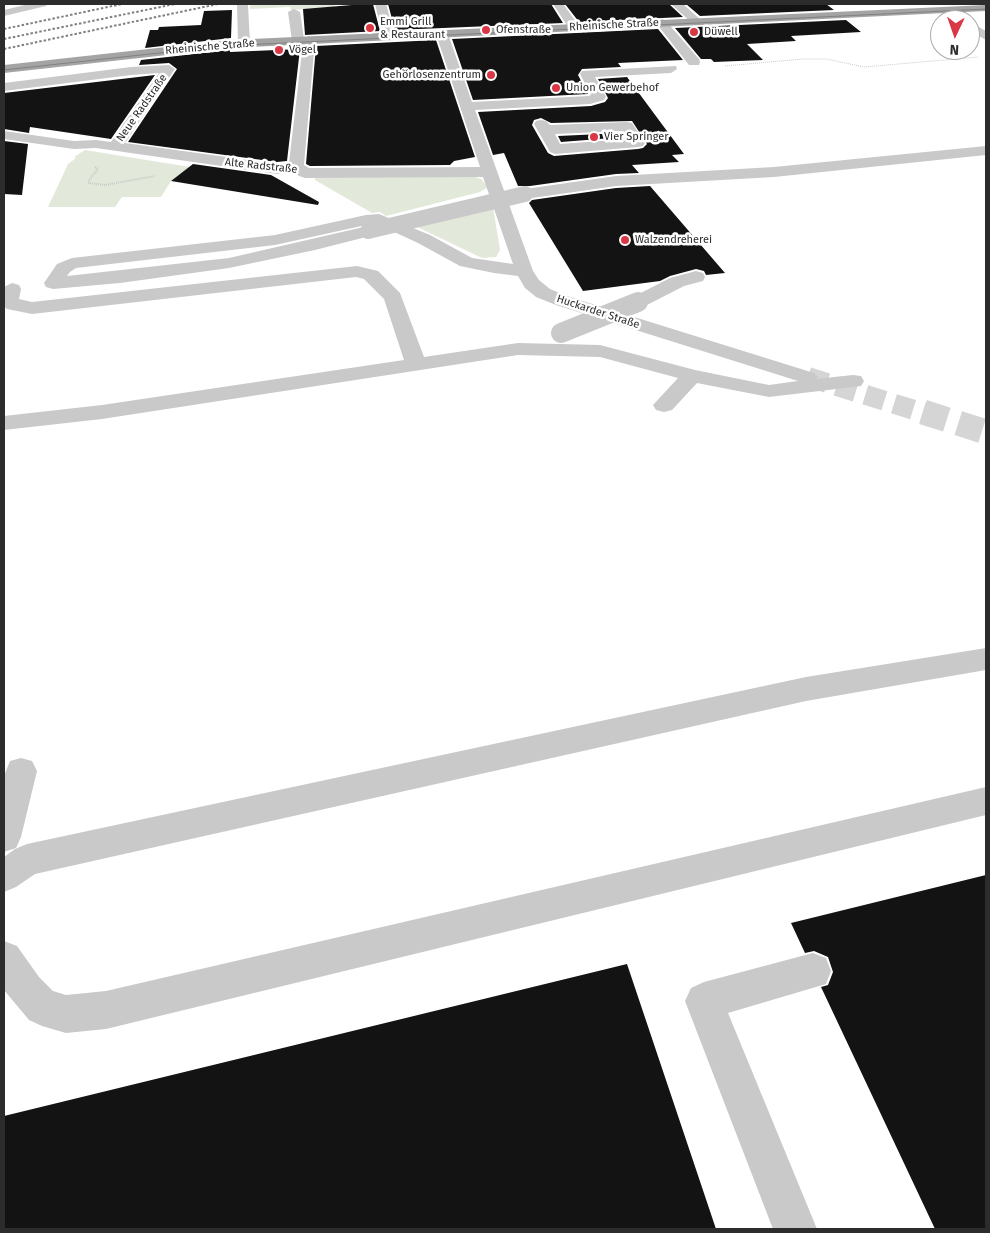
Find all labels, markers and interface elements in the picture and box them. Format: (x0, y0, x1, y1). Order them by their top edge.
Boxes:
north arrow (930, 10, 980, 60)
place label: Emmi Grill & Restaurant (380, 15, 445, 41)
street label: Rheinische Straße (569, 16, 659, 34)
marker: Emmi Grill & Restaurant (364, 22, 376, 34)
place label: Ofenstraße (496, 23, 551, 37)
marker: Ofenstraße (480, 24, 492, 36)
place label: Düwell (704, 25, 738, 39)
marker: Düwell (688, 26, 700, 38)
street label: Rheinische Straße (165, 37, 255, 57)
text: N (949, 41, 959, 58)
place label: Vögel (289, 43, 316, 57)
marker: Vögel (273, 44, 285, 56)
place label: Gehörlosenzentrum (383, 68, 481, 82)
marker: Gehörlosenzentrum (485, 69, 497, 81)
street label: Neue Radstraße (114, 72, 170, 144)
place label: Union Gewerbehof (566, 81, 659, 95)
marker: Union Gewerbehof (550, 82, 562, 94)
place label: Vier Springer (604, 130, 668, 144)
marker: Vier Springer (588, 131, 600, 143)
street label: Alte Radstraße (224, 156, 298, 176)
place label: Walzendreherei (635, 233, 712, 247)
marker: Walzendreherei (619, 234, 631, 246)
street label: Huckarder Straße (555, 292, 641, 332)

